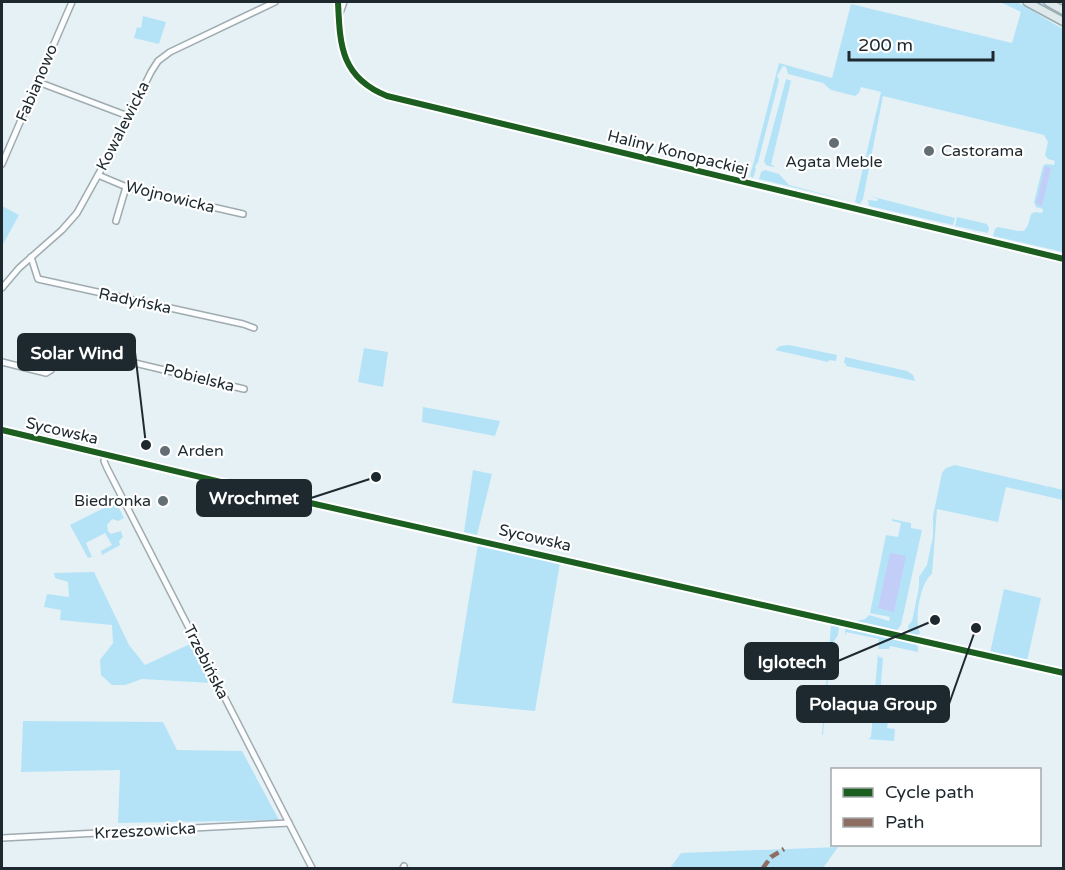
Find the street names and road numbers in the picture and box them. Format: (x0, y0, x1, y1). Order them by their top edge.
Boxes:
street label: Fabianowo (12, 41, 62, 125)
street label: Kowalewicka (92, 78, 154, 174)
street label: Haliny Konopackiej (605, 126, 751, 180)
street label: Wojnowicka (123, 176, 217, 218)
street label: Radyńska (97, 284, 173, 318)
street label: Pobielska (161, 360, 237, 396)
street label: Sycowska (24, 413, 100, 449)
street label: Sycowska (497, 520, 573, 556)
street label: Trzebińska (179, 621, 233, 703)
street label: Krzeszowicka (94, 818, 196, 844)

